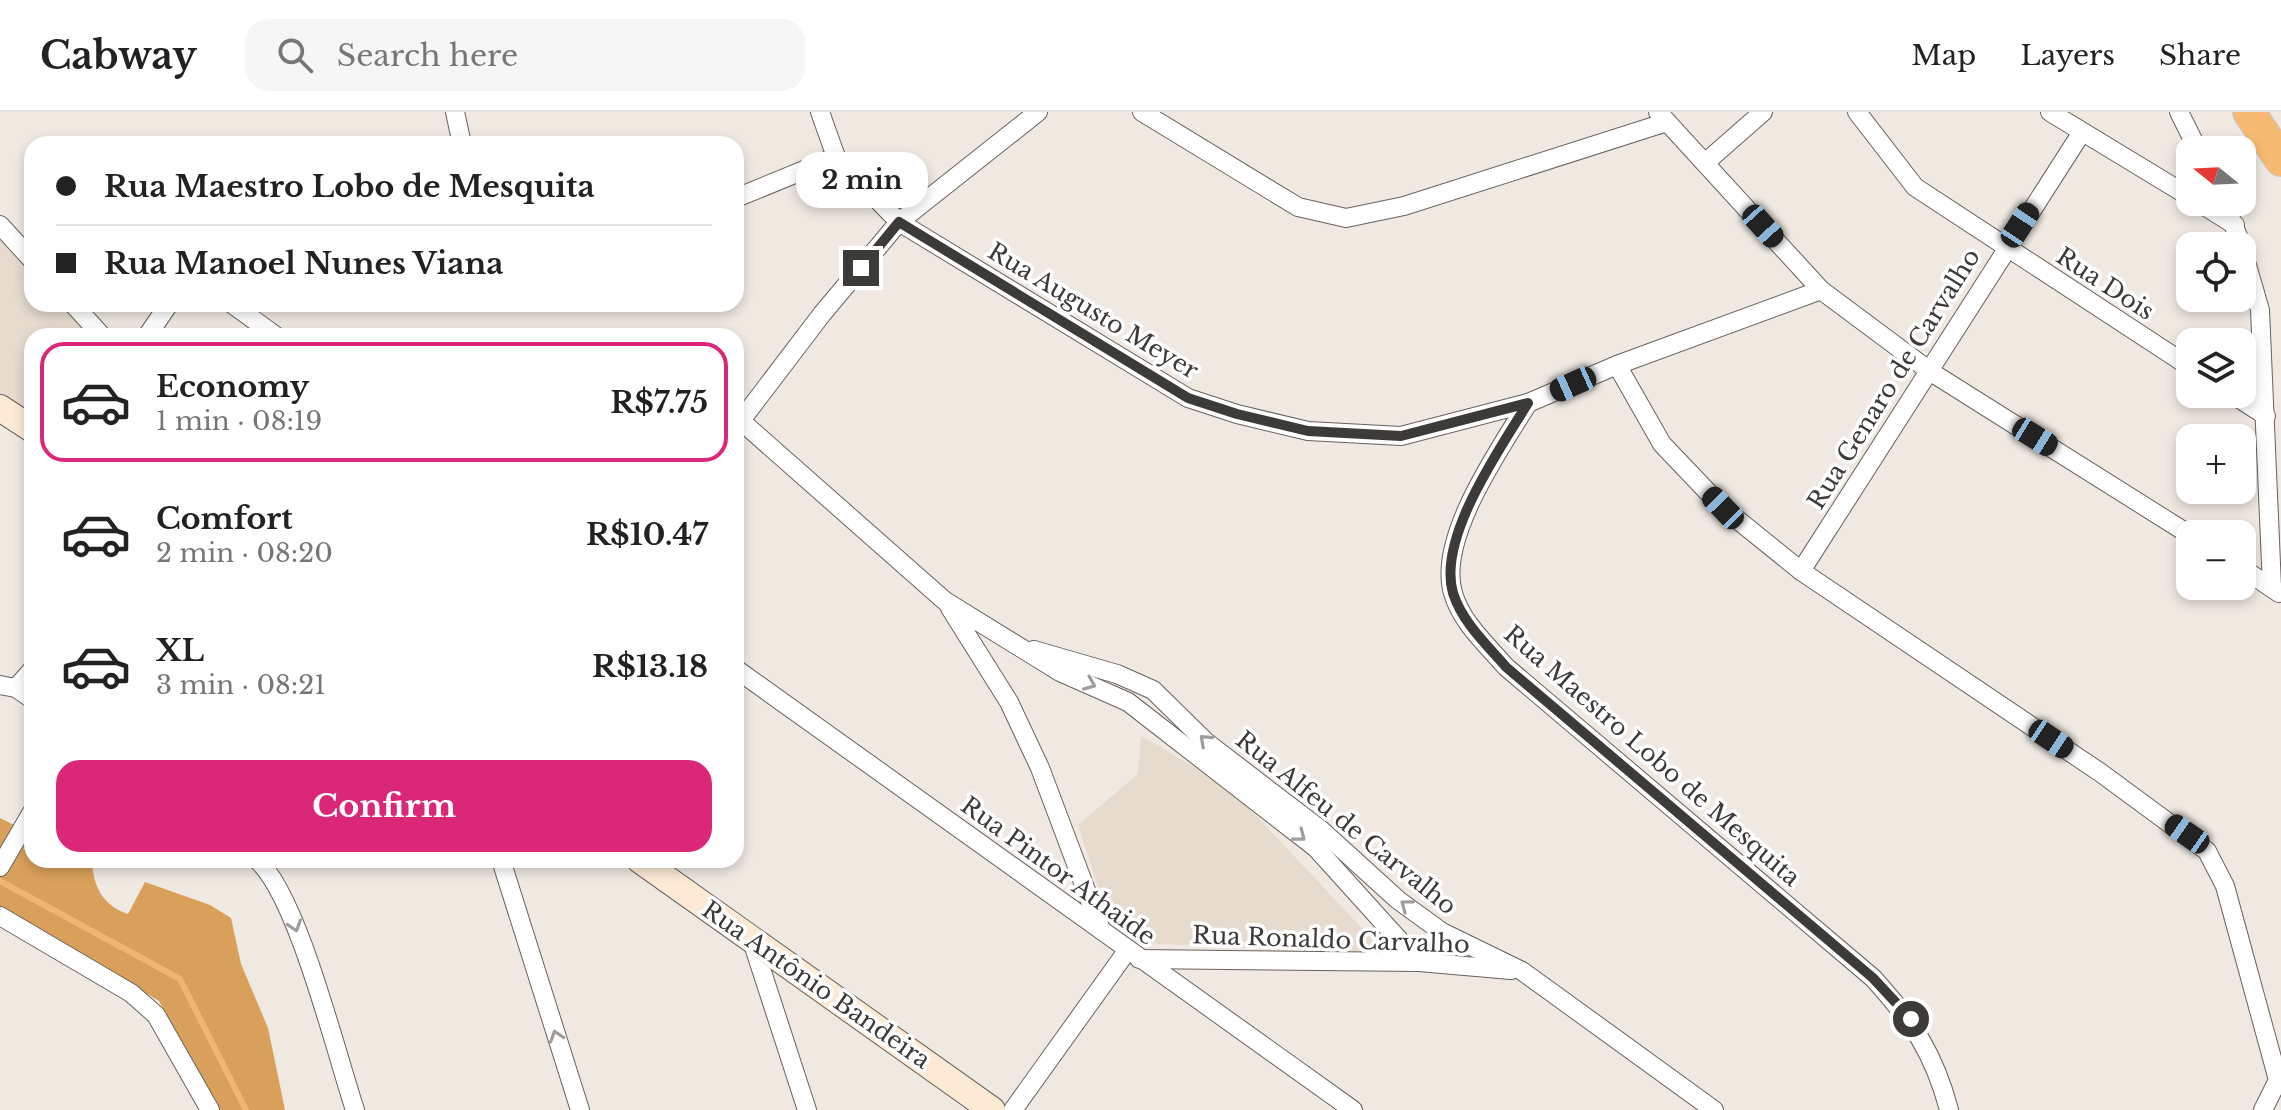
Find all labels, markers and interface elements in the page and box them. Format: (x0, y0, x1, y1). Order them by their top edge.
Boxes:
search box (245, 19, 805, 91)
text: Cabway (40, 32, 197, 79)
icon: search (273, 33, 317, 77)
text: Search here (337, 37, 518, 74)
text: Map (1911, 38, 1976, 73)
text: Layers (2020, 38, 2115, 73)
text: Share (2159, 38, 2241, 73)
north arrow (2176, 136, 2256, 216)
map controls (2176, 136, 2256, 600)
callout: 2 min (795, 152, 927, 208)
text: 2 min (822, 164, 902, 196)
text: Rua Maestro Lobo de Mesquita (104, 168, 595, 205)
car (1997, 198, 2043, 252)
car (1738, 200, 1788, 252)
button: locate (2176, 232, 2256, 312)
street label: Rua Augusto Meyer (983, 236, 1204, 385)
street label: Rua Dois (2051, 241, 2160, 326)
street label: Rua Genaro de Carvalho (1801, 243, 1986, 514)
text: Rua Manoel Nunes Viana (104, 245, 504, 282)
route end (843, 250, 879, 286)
button: layers (2176, 328, 2256, 408)
car (1546, 363, 1600, 405)
icon: car (60, 366, 132, 438)
text: Economy (156, 368, 309, 405)
text: R$7.75 (610, 384, 708, 421)
text: 1 min · 08:19 (156, 405, 322, 437)
car (2008, 414, 2062, 460)
button: + (2176, 424, 2256, 504)
car (1698, 482, 1748, 534)
icon: car (60, 498, 132, 570)
text: Comfort (156, 500, 293, 537)
text: R$10.47 (586, 516, 708, 553)
button: − (2176, 520, 2256, 600)
text: 2 min · 08:20 (156, 537, 333, 569)
street label: Rua Maestro Lobo de Mesquita (1498, 619, 1807, 893)
icon: car (60, 630, 132, 702)
text: XL (156, 632, 204, 669)
text: R$13.18 (592, 648, 708, 685)
text: 3 min · 08:21 (156, 669, 326, 701)
one-way arrow (1081, 675, 1096, 691)
car (2024, 716, 2078, 762)
street label: Rua Alfeu de Carvalho (1230, 725, 1462, 920)
one-way arrow (1200, 735, 1214, 749)
button: Confirm (56, 760, 712, 852)
street label: Rua Pintor Athaide (956, 790, 1161, 951)
car (2160, 810, 2214, 858)
one-way arrow (1291, 826, 1306, 840)
street label: Rua Antônio Bandeira (696, 895, 937, 1075)
one-way arrow (1400, 901, 1414, 915)
one-way arrow (286, 919, 302, 933)
street label: Rua Ronaldo Carvalho (1192, 920, 1470, 959)
route start (1893, 1001, 1929, 1037)
one-way arrow (550, 1029, 566, 1043)

